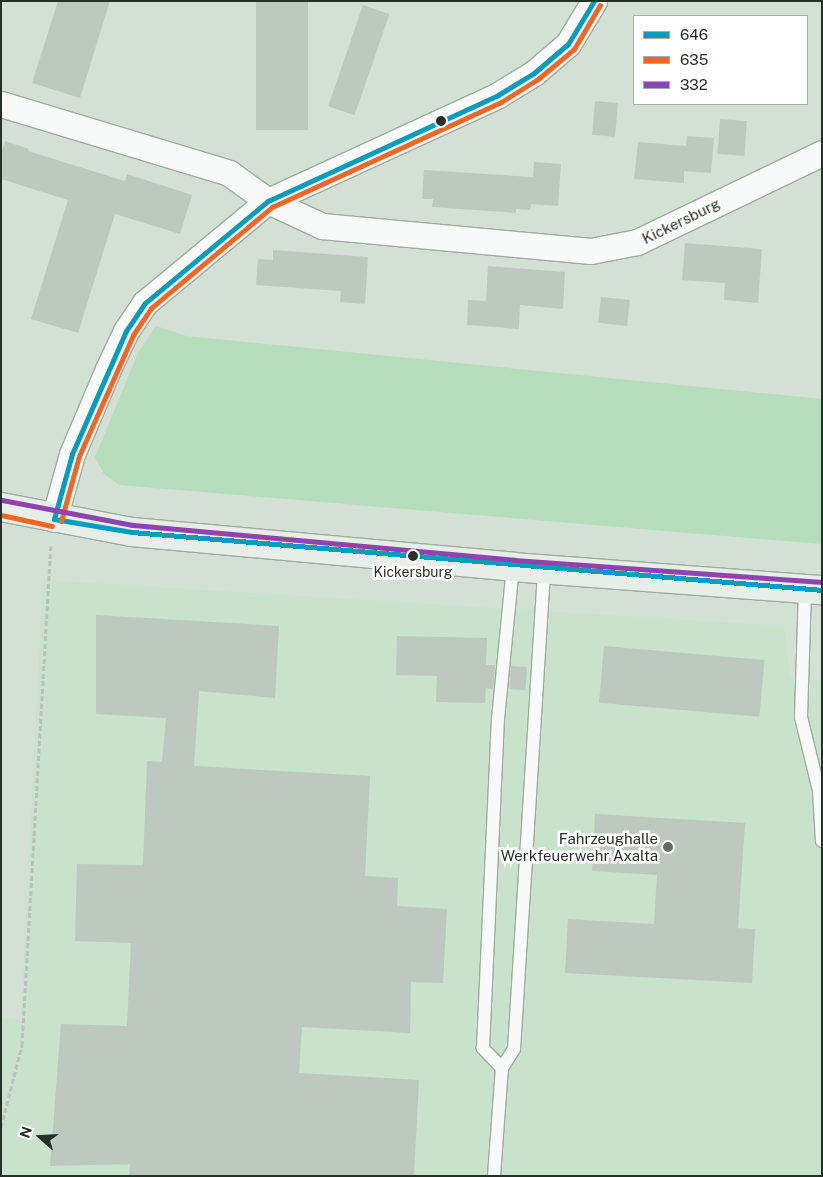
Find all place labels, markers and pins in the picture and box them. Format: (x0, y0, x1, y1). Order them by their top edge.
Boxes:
unlabelled marker (436, 116, 446, 126)
marker: Kickersburg (408, 551, 418, 561)
place label: Kickersburg (373, 564, 453, 580)
place label: Fahrzeughalle Werkfeuerwehr Axalta (501, 829, 658, 864)
marker: Fahrzeughalle Werkfeuerwehr Axalta (662, 841, 674, 853)

